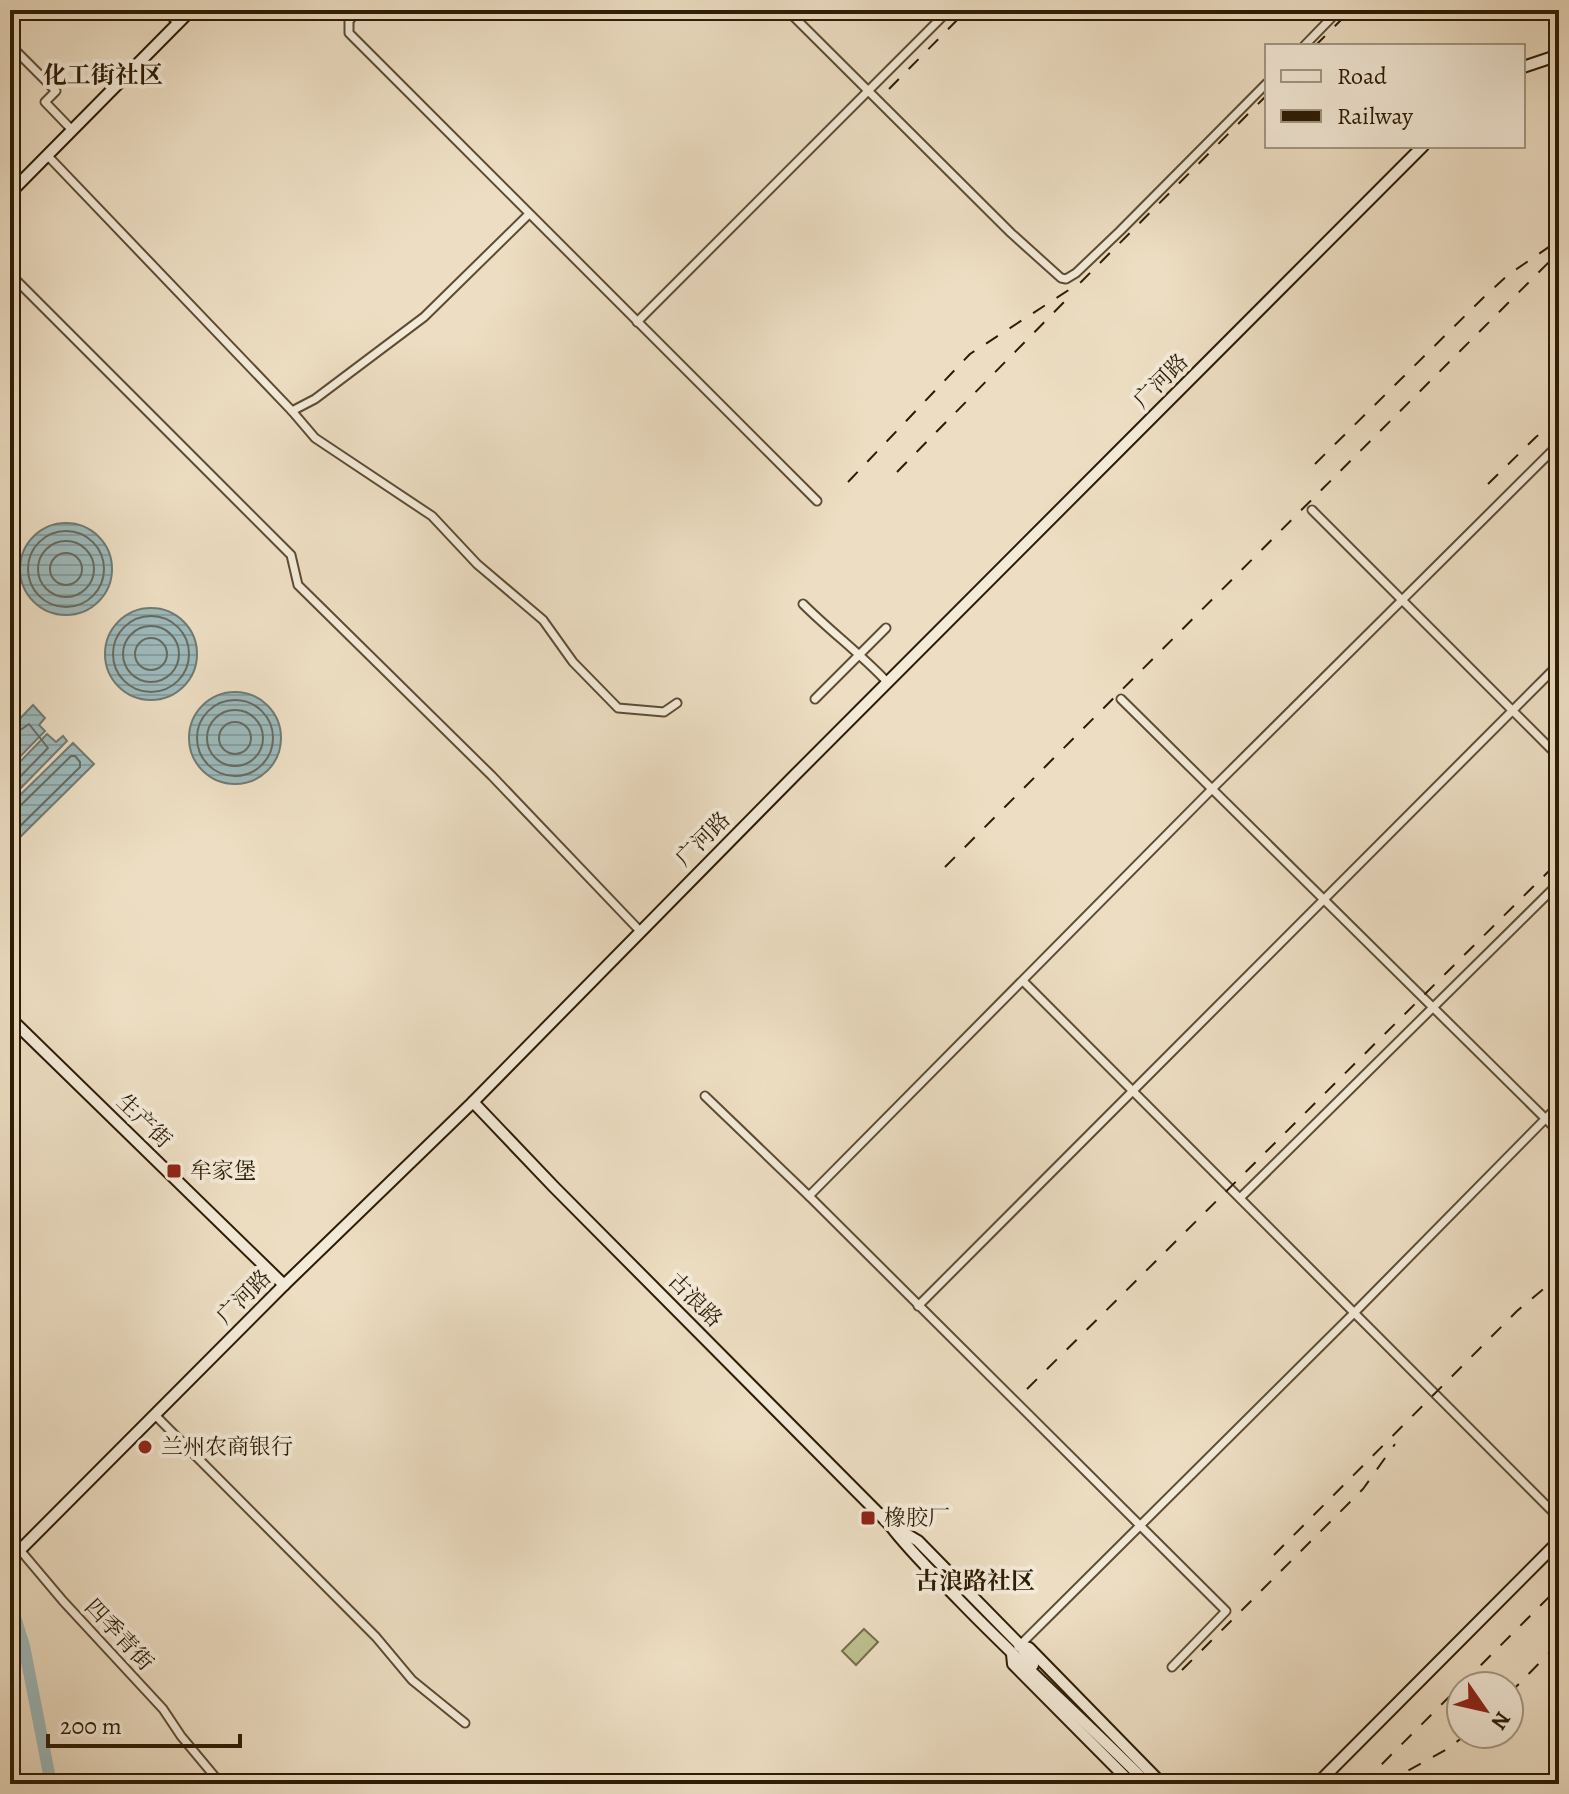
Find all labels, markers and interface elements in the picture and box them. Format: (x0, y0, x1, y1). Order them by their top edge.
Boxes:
legend (1265, 44, 1525, 148)
district label: 化工街社区 (43, 59, 163, 91)
text: Road (1337, 60, 1387, 92)
text: Railway (1337, 100, 1413, 132)
street label: 广河路 (1127, 347, 1195, 415)
street label: 广河路 (669, 805, 737, 873)
street label: 生产街 (110, 1087, 178, 1155)
place label: 牟家堡 (190, 1156, 256, 1186)
marker: 牟家堡 (165, 1162, 183, 1180)
street label: 广河路 (210, 1263, 278, 1331)
street label: 古浪路 (661, 1266, 729, 1334)
place label: 兰州农商银行 (161, 1432, 293, 1462)
marker: 兰州农商银行 (136, 1438, 154, 1456)
place label: 橡胶厂 (884, 1503, 950, 1533)
marker: 橡胶厂 (859, 1509, 877, 1527)
district label: 古浪路社区 (915, 1565, 1035, 1597)
street label: 四季青街 (78, 1593, 160, 1677)
north arrow (1445, 1670, 1525, 1750)
scale bar (48, 1698, 240, 1748)
text: N (1484, 1706, 1518, 1736)
text: 200 m (60, 1710, 122, 1742)

